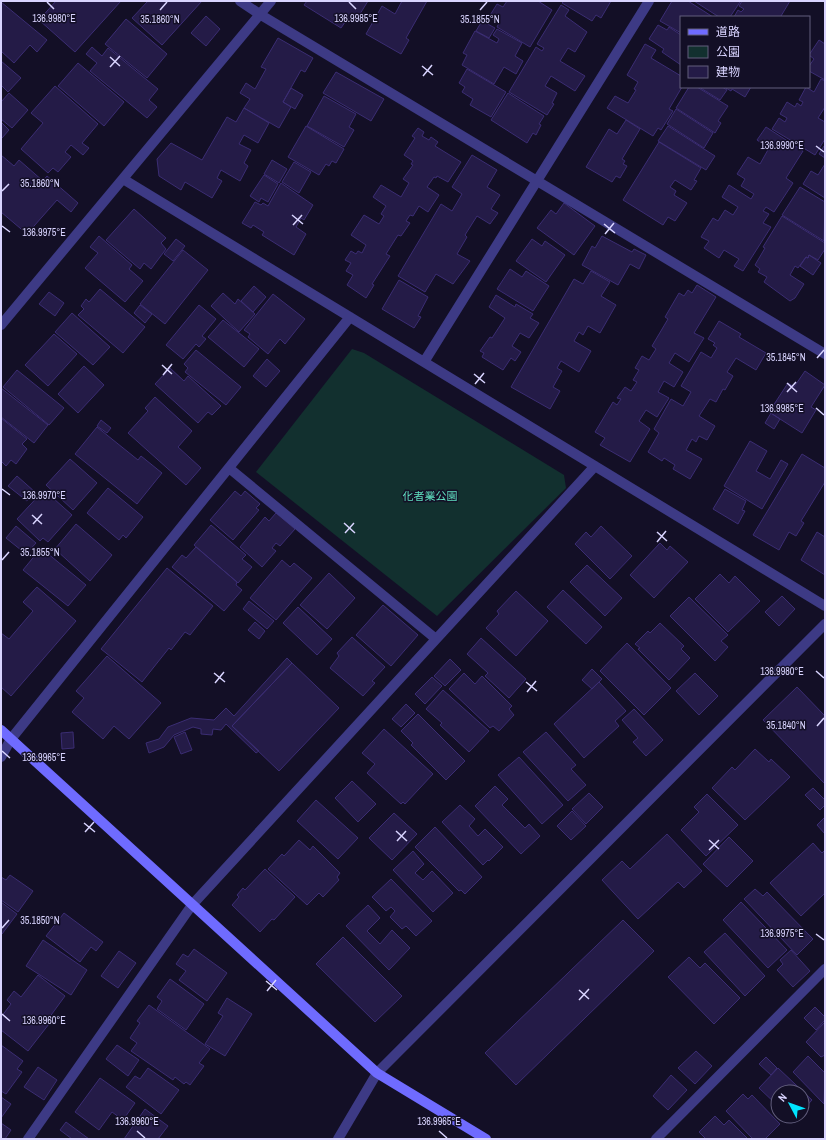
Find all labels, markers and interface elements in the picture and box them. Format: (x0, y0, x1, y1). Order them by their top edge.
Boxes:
text: 136.9980°E (32, 12, 76, 25)
text: 136.9985°E (334, 12, 378, 25)
text: 35.1860°N (140, 13, 180, 26)
text: 35.1855°N (460, 13, 500, 26)
legend (680, 16, 810, 88)
text: 道路 (716, 24, 740, 40)
text: 公園 (716, 44, 740, 60)
text: 建物 (716, 64, 740, 80)
text: 136.9990°E (760, 139, 804, 152)
text: 35.1860°N (20, 177, 60, 190)
text: 136.9975°E (22, 226, 66, 239)
text: 35.1845°N (766, 351, 806, 364)
text: 136.9985°E (760, 402, 804, 415)
text: 136.9970°E (22, 489, 66, 502)
park label: 化者業公園 (403, 489, 458, 503)
text: 35.1855°N (20, 546, 60, 559)
text: 136.9980°E (760, 665, 804, 678)
text: 35.1840°N (766, 719, 806, 732)
text: 136.9965°E (22, 751, 66, 764)
text: 35.1850°N (20, 914, 60, 927)
text: 136.9975°E (760, 927, 804, 940)
text: 136.9960°E (22, 1014, 66, 1027)
north arrow (770, 1084, 810, 1124)
text: N (775, 1090, 790, 1104)
text: 136.9960°E (115, 1115, 159, 1128)
text: 136.9965°E (417, 1115, 461, 1128)

